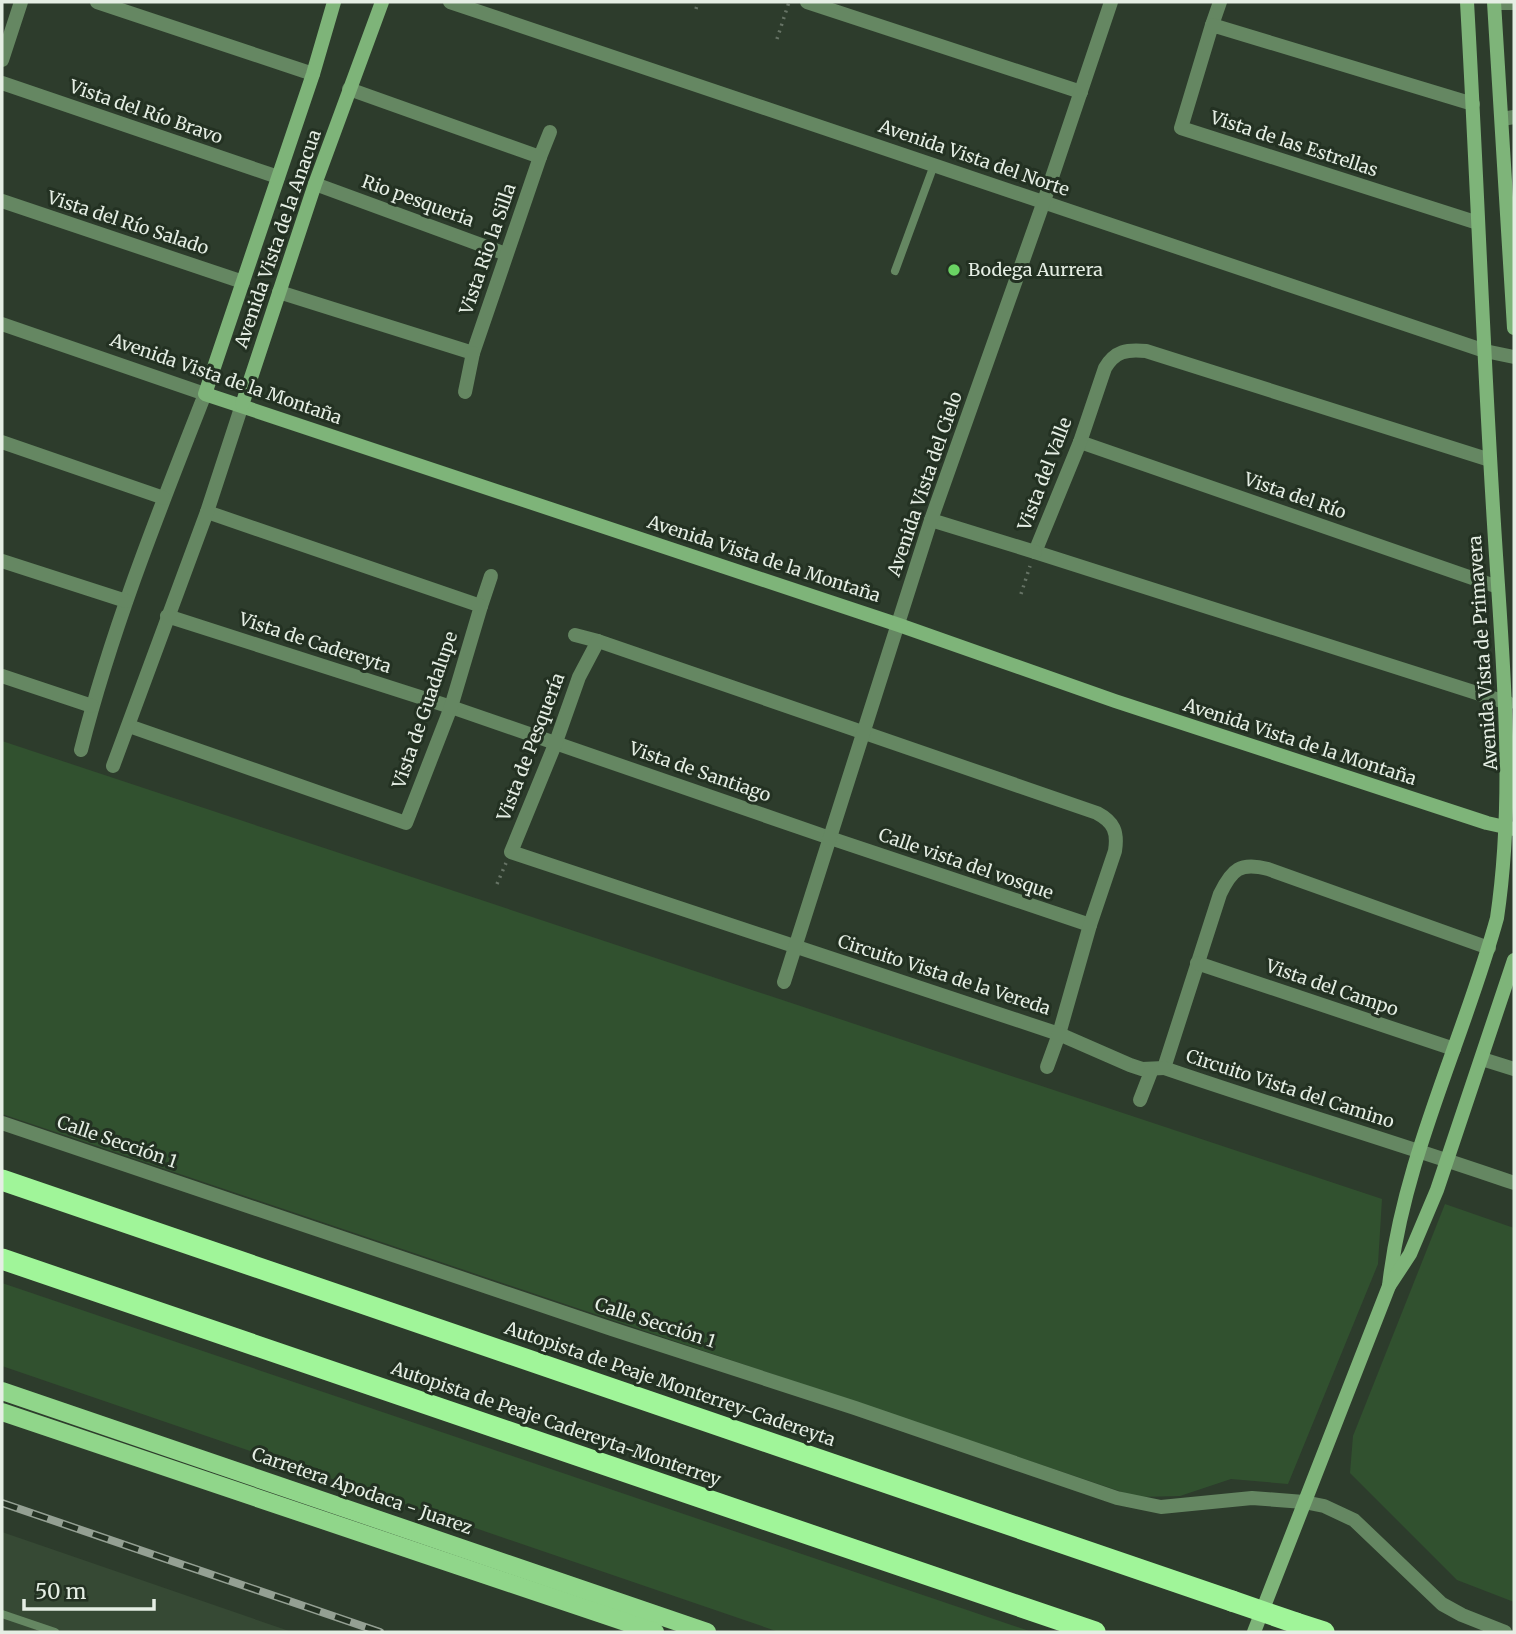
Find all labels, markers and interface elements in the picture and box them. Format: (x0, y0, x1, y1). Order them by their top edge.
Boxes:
street label: Vista del Río Bravo (66, 74, 226, 149)
street label: Vista de las Estrellas (1206, 105, 1381, 182)
street label: Avenida Vista del Norte (875, 114, 1072, 201)
street label: Avenida Vista de la Anacua (229, 126, 326, 352)
street label: Rio pesqueria (359, 170, 478, 232)
street label: Vista Rio la Silla (454, 180, 521, 318)
street label: Vista del Río Salado (44, 185, 212, 259)
place label: Bodega Aurrera (968, 258, 1103, 281)
marker: Bodega Aurrera (946, 262, 962, 278)
street label: Avenida Vista de la Montaña (106, 328, 345, 429)
street label: Avenida Vista del Cielo (882, 388, 967, 580)
street label: Vista del Valle (1012, 414, 1077, 534)
street label: Vista del Río (1240, 467, 1349, 524)
street label: Avenida Vista de la Montaña (644, 510, 884, 607)
street label: Avenida Vista de Primavera (1463, 534, 1502, 772)
street label: Vista de Cadereyta (235, 607, 394, 678)
street label: Vista de Guadalupe (387, 628, 462, 792)
street label: Vista de Pesquería (491, 669, 569, 825)
street label: Avenida Vista de la Montaña (1180, 693, 1420, 790)
street label: Vista de Santiago (625, 736, 774, 807)
street label: Calle vista del vosque (876, 823, 1057, 904)
street label: Circuito Vista de la Vereda (835, 929, 1054, 1020)
street label: Vista del Campo (1262, 954, 1402, 1021)
street label: Circuito Vista del Camino (1183, 1044, 1397, 1133)
street label: Calle Sección 1 (54, 1110, 180, 1173)
street label: Calle Sección 1 (592, 1292, 718, 1353)
street label: Autopista de Peaje Monterrey-Cadereyta (501, 1316, 839, 1451)
street label: Autopista de Peaje Cadereyta-Monterrey (387, 1356, 725, 1491)
street label: Carretera Apodaca - Juarez (249, 1442, 476, 1539)
scale bar (24, 1568, 154, 1612)
text: 50 m (35, 1578, 86, 1605)

